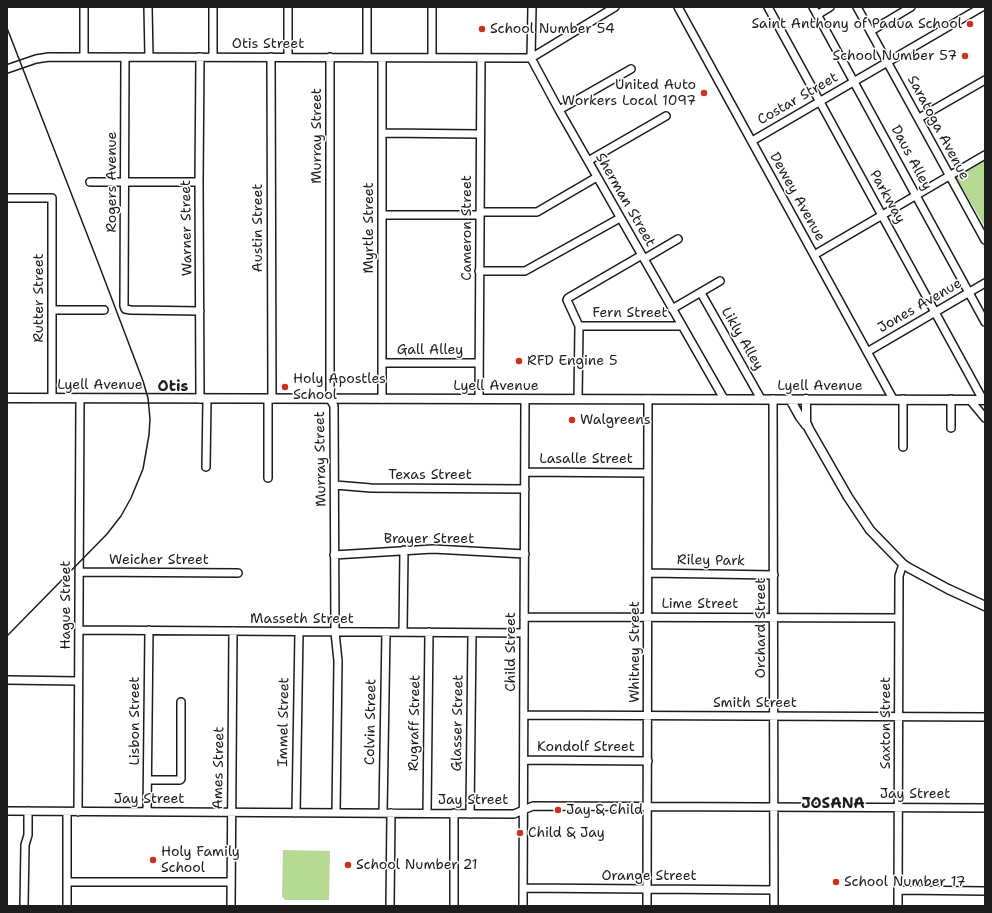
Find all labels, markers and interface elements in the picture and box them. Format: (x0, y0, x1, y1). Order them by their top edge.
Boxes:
place label: Saint Anthony of Padua School (751, 16, 962, 32)
marker: Saint Anthony of Padua School (965, 19, 975, 29)
place label: School Number 54 (490, 21, 615, 37)
marker: School Number 54 (477, 24, 487, 34)
street label: Otis Street (232, 36, 304, 52)
place label: School Number 57 (833, 48, 957, 64)
marker: School Number 57 (960, 51, 970, 61)
street label: Costar Street (755, 69, 841, 129)
street label: Saratoga Avenue (903, 73, 973, 183)
place label: United Auto Workers Local 1097 (562, 77, 696, 110)
street label: Murray Street (309, 88, 325, 184)
marker: United Auto Workers Local 1097 (699, 88, 709, 98)
street label: Daus Alley (887, 123, 935, 193)
street label: Rogers Avenue (104, 132, 120, 232)
street label: Sherman Street (591, 150, 659, 250)
street label: Dewey Avenue (766, 150, 828, 244)
street label: Parkway (866, 167, 908, 227)
street label: Cameron Street (459, 175, 475, 281)
street label: Warner Street (178, 180, 196, 276)
street label: Myrtle Street (361, 182, 377, 274)
street label: Austin Street (250, 184, 266, 272)
street label: Rutter Street (31, 253, 47, 343)
street label: Jones Avenue (875, 275, 965, 337)
street label: Fern Street (592, 305, 668, 321)
street label: Likly Alley (717, 305, 767, 373)
street label: Gall Alley (397, 342, 463, 358)
place label: RFD Engine 5 (527, 353, 617, 369)
marker: RFD Engine 5 (514, 356, 524, 366)
place label: Holy Apostles School (293, 371, 386, 404)
street label: Lyell Avenue (57, 377, 143, 393)
district label: Otis (158, 378, 188, 396)
street label: Lyell Avenue (453, 378, 539, 394)
street label: Lyell Avenue (777, 378, 863, 394)
marker: Holy Apostles School (280, 382, 290, 392)
street label: Murray Street (312, 411, 330, 507)
place label: Walgreens (580, 412, 651, 428)
marker: Walgreens (567, 415, 577, 425)
street label: Lasalle Street (539, 451, 633, 467)
street label: Texas Street (388, 467, 472, 483)
street label: Brayer Street (384, 531, 474, 547)
street label: Weicher Street (109, 552, 209, 568)
street label: Riley Park (677, 552, 745, 570)
street label: Hague Street (58, 561, 74, 649)
street label: Orchard Street (753, 578, 769, 678)
street label: Lime Street (662, 596, 738, 612)
street label: Whitney Street (627, 601, 643, 703)
street label: Masseth Street (250, 611, 354, 627)
street label: Child Street (503, 612, 519, 692)
street label: Glasser Street (449, 674, 467, 772)
street label: Rugraff Street (406, 675, 424, 771)
street label: Lisbon Street (127, 677, 143, 765)
street label: Immel Street (275, 677, 293, 767)
street label: Saxton Street (878, 677, 894, 769)
street label: Colvin Street (362, 679, 380, 765)
street label: Smith Street (713, 695, 797, 711)
street label: Ames Street (210, 727, 228, 809)
street label: Kondolf Street (537, 739, 635, 755)
street label: Jay Street (880, 786, 950, 802)
street label: Jay Street (114, 791, 184, 807)
street label: Jay Street (438, 792, 508, 808)
district label: JOSANA (801, 795, 865, 813)
place label: Jay & Child (566, 802, 643, 818)
marker: Jay & Child (553, 805, 563, 815)
place label: Child & Jay (528, 825, 605, 841)
marker: Child & Jay (515, 828, 525, 838)
place label: Holy Family School (161, 844, 240, 876)
marker: Holy Family School (148, 855, 158, 865)
place label: School Number 21 (356, 857, 478, 873)
marker: School Number 21 (343, 860, 353, 870)
street label: Orange Street (601, 868, 697, 884)
place label: School Number 17 (844, 874, 966, 890)
marker: School Number 17 (831, 877, 841, 887)

